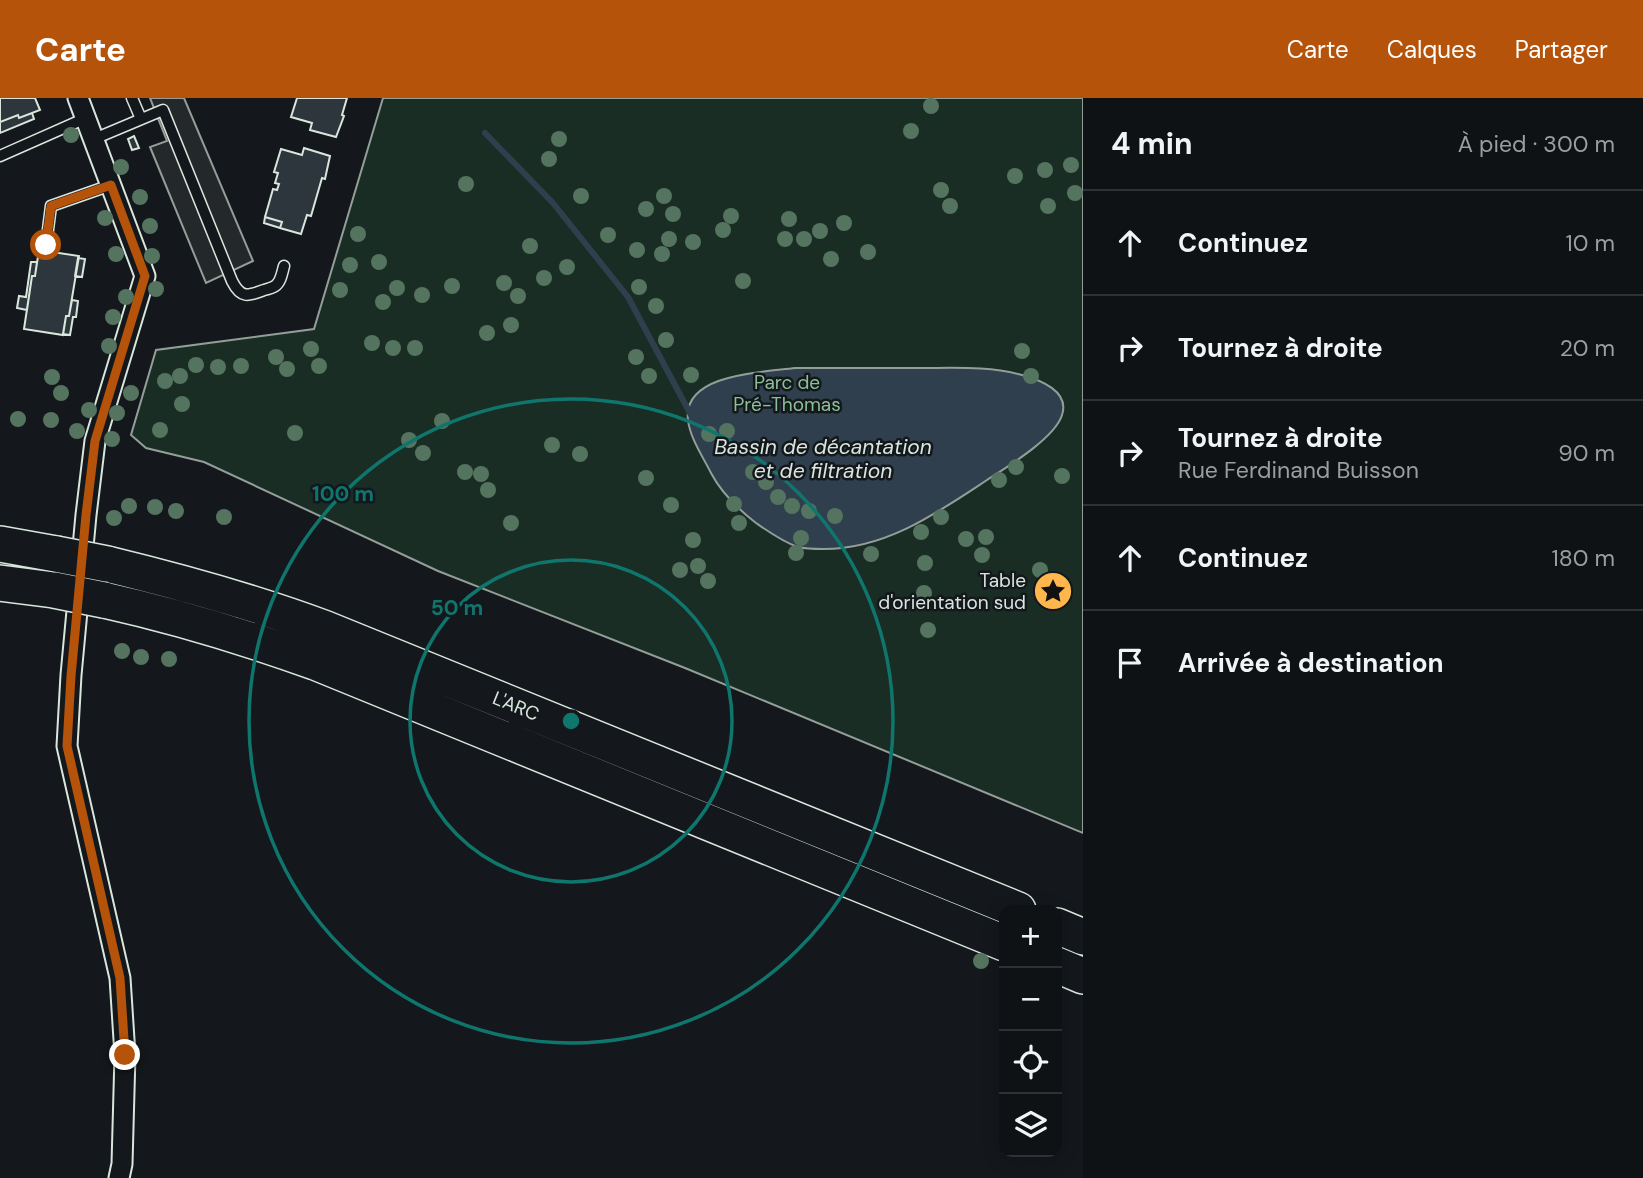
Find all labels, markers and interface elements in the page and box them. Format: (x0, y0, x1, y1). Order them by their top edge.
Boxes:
text: Carte (35, 28, 126, 71)
text: Carte (1287, 34, 1349, 65)
text: Calques (1387, 34, 1477, 65)
text: Partager (1515, 34, 1608, 65)
text: 4 min (1111, 124, 1193, 163)
text: À pied · 300 m (1458, 129, 1615, 159)
icon: ahead (1111, 224, 1149, 262)
text: Continuez (1178, 226, 1308, 260)
text: 10 m (1565, 228, 1615, 258)
route start (30, 229, 61, 260)
icon: right (1111, 329, 1149, 367)
text: Tournez à droite (1178, 331, 1383, 365)
text: 20 m (1560, 333, 1615, 363)
park label: Parc de Pré-Thomas (733, 370, 841, 417)
text: Tournez à droite (1178, 421, 1383, 455)
water label: Bassin de décantation et de filtration (714, 433, 932, 485)
icon: right (1111, 434, 1149, 472)
text: 90 m (1558, 438, 1615, 468)
text: Rue Ferdinand Buisson (1178, 455, 1419, 485)
text: 100 m (312, 480, 374, 508)
icon: ahead (1111, 539, 1149, 577)
text: Continuez (1178, 541, 1308, 575)
text: 180 m (1551, 543, 1615, 573)
place label: Table d'orientation sud (878, 568, 1026, 615)
place icon: Table d'orientation sud (1032, 570, 1074, 612)
text: 50 m (431, 594, 483, 622)
icon: arrive (1111, 644, 1149, 682)
text: Arrivée à destination (1178, 646, 1444, 680)
street label: L'ARC (489, 685, 543, 727)
centre of rings (559, 709, 583, 733)
map controls (999, 905, 1062, 1157)
button: + (999, 905, 1062, 968)
button: − (999, 968, 1062, 1031)
button: locate (999, 1031, 1062, 1094)
route end (109, 1039, 140, 1070)
button: layers (999, 1094, 1062, 1157)

